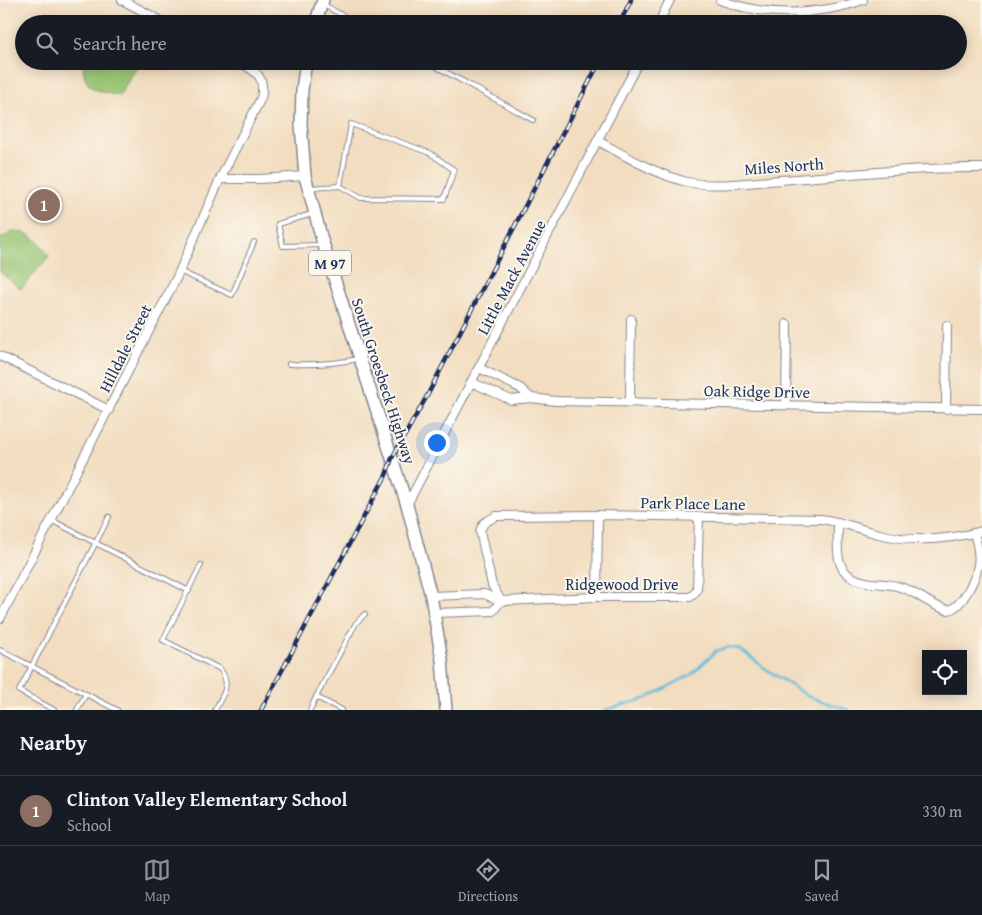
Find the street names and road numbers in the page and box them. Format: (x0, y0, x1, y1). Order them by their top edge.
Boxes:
street label: Miles North (744, 151, 824, 181)
street label: Little Mack Avenue (470, 215, 552, 339)
road number: M 97 (309, 250, 351, 276)
street label: South Groesbeck Highway (346, 295, 422, 467)
street label: Hilldale Street (92, 299, 158, 396)
street label: Oak Ridge Drive (704, 378, 810, 404)
street label: Park Place Lane (640, 490, 746, 516)
street label: Ridgewood Drive (565, 572, 679, 596)

